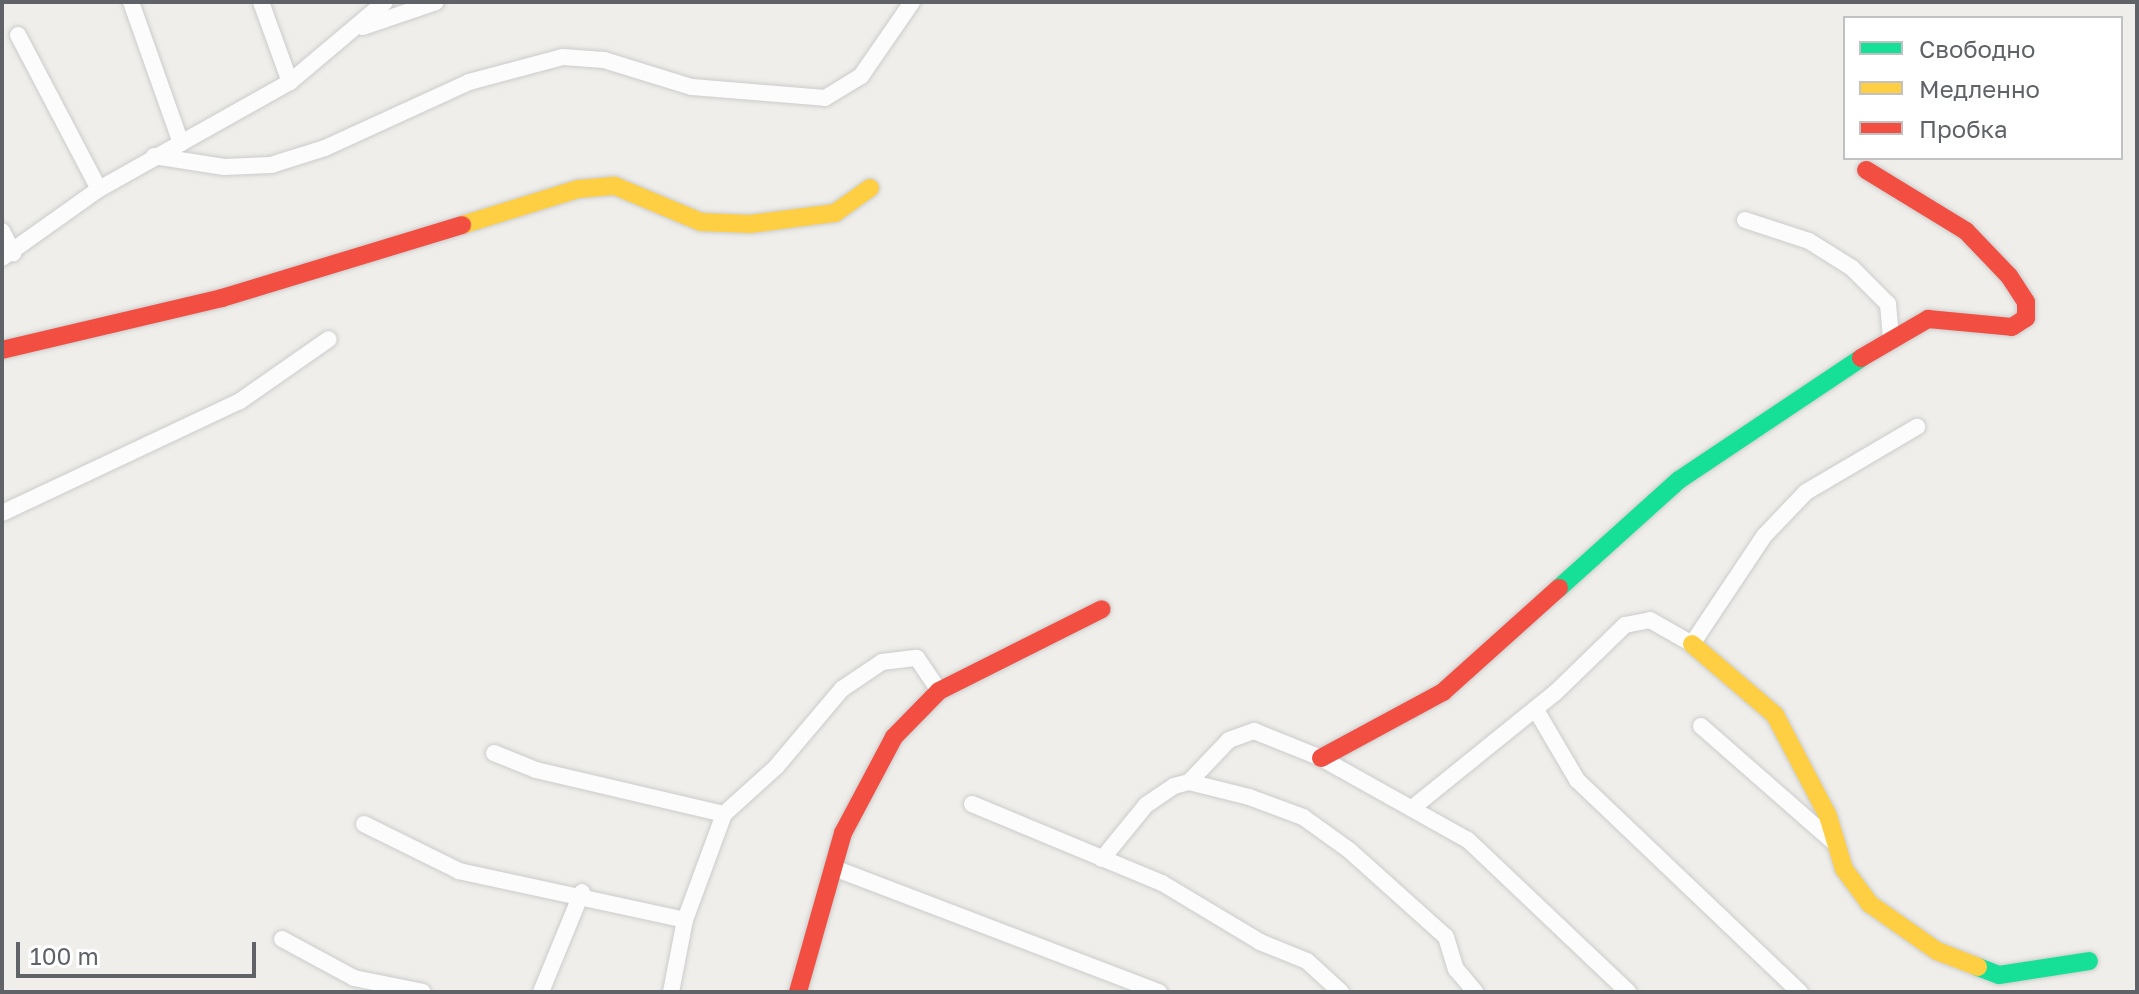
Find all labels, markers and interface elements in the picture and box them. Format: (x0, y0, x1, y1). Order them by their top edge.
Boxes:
legend (1843, 16, 2123, 160)
text: Свободно (1919, 34, 2035, 63)
text: Медленно (1919, 74, 2040, 103)
text: Пробка (1919, 114, 2008, 143)
scale bar (20, 926, 260, 976)
text: 100 m (30, 941, 99, 970)

